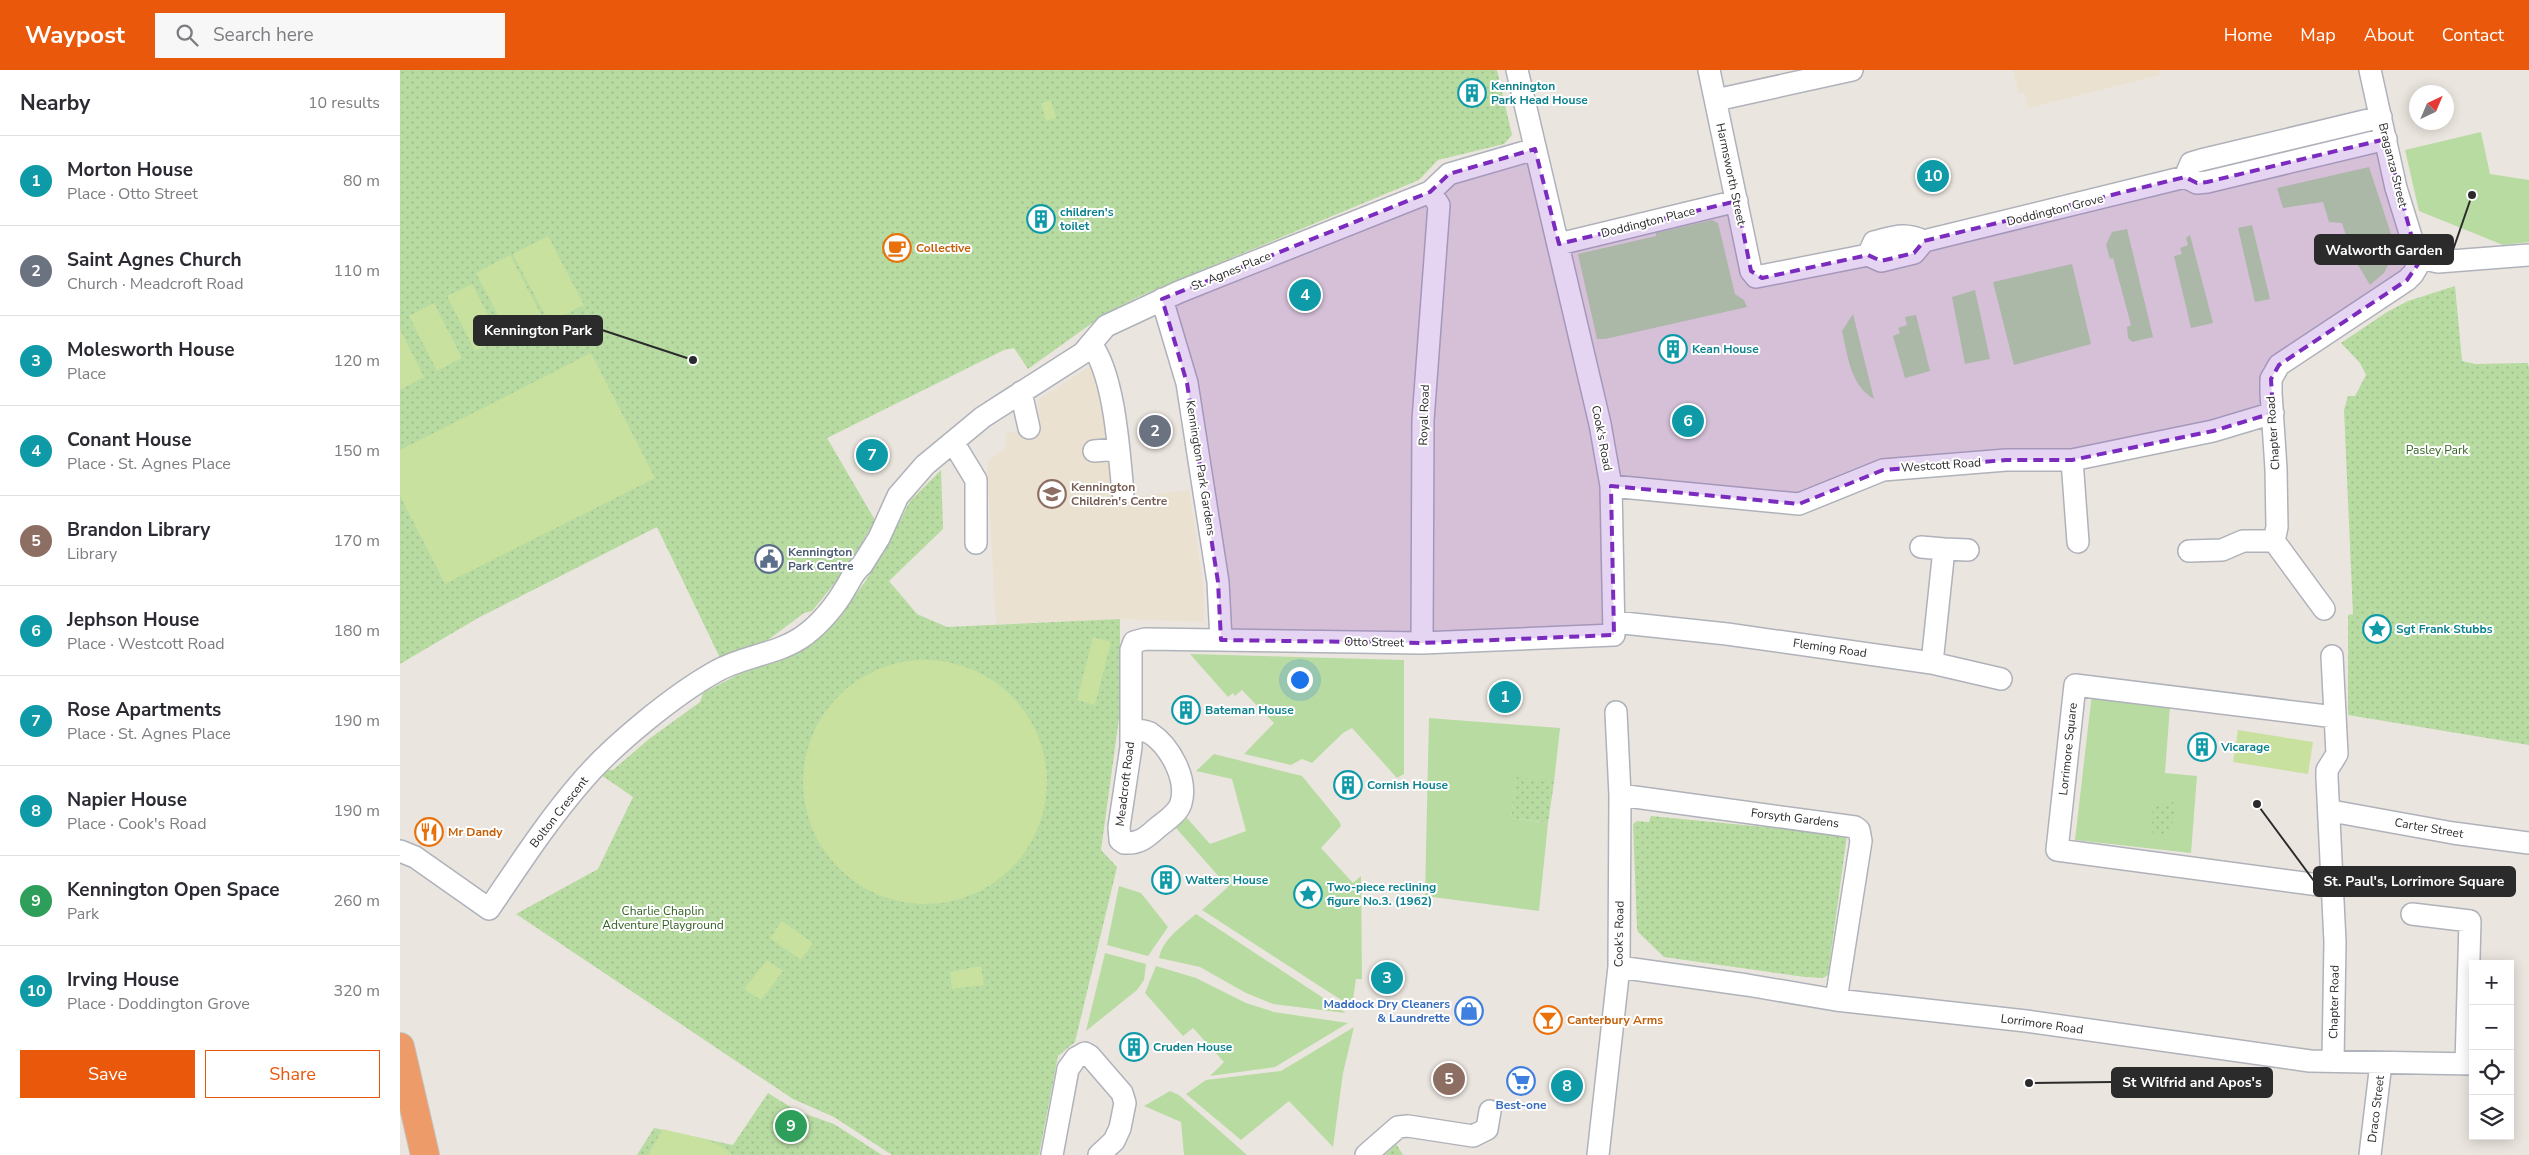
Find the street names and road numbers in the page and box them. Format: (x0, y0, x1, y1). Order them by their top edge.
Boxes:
street label: Braganza Street (2375, 121, 2411, 210)
street label: Harmsworth Street (1712, 122, 1750, 227)
street label: Doddington Grove (2005, 190, 2105, 230)
street label: Doddington Place (1599, 203, 1697, 241)
street label: St. Agnes Place (1189, 248, 1273, 294)
street label: Royal Road (1415, 384, 1433, 446)
street label: Chapter Road (2262, 396, 2284, 470)
street label: Kennington Park Gardens (1182, 399, 1220, 537)
street label: Cook's Road (1588, 404, 1616, 472)
street label: Westcott Road (1901, 454, 1981, 476)
street label: Otto Street (1344, 633, 1405, 651)
street label: Fleming Road (1792, 635, 1868, 661)
street label: Lorrimore Square (2055, 702, 2081, 796)
street label: Meadcroft Road (1112, 741, 1138, 827)
street label: Bolton Crescent (526, 772, 592, 851)
street label: Forsyth Gardens (1750, 805, 1840, 831)
street label: Carter Street (2393, 814, 2465, 842)
street label: Cook's Road (1610, 901, 1628, 967)
street label: Chapter Road (2325, 965, 2343, 1039)
street label: Lorrimore Road (2000, 1010, 2084, 1038)
street label: Draco Street (2364, 1074, 2388, 1143)

